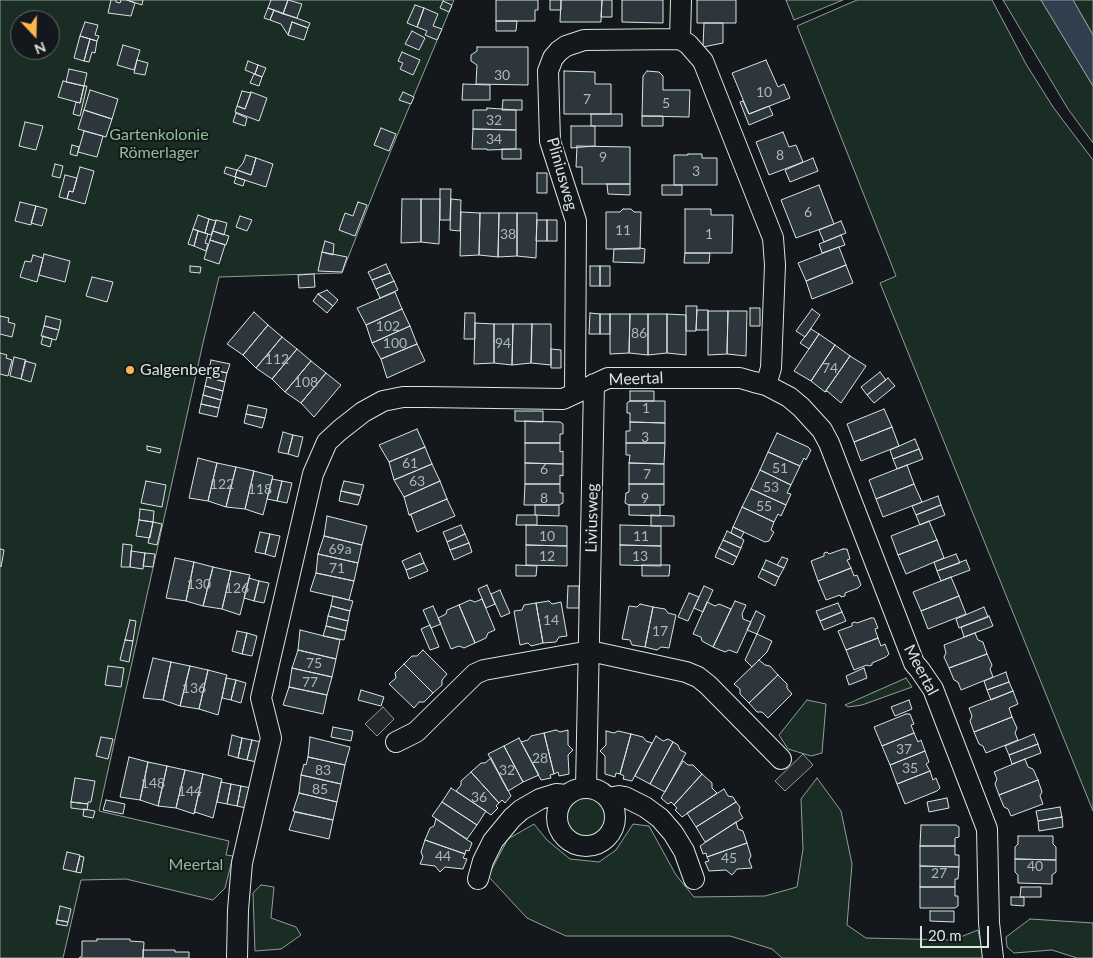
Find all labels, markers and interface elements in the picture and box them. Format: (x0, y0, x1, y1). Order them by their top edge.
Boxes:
north arrow (10, 10, 60, 60)
text: N (32, 39, 48, 58)
house number: 30 (494, 67, 510, 83)
house number: 10 (756, 84, 772, 100)
house number: 7 (583, 91, 591, 107)
house number: 5 (662, 95, 670, 111)
house number: 32 (486, 112, 502, 128)
park label: Gartenkolonie Römerlager (109, 125, 209, 163)
house number: 34 (486, 131, 502, 147)
street label: Pliniusweg (542, 135, 582, 213)
house number: 8 (776, 147, 784, 163)
house number: 9 (599, 149, 607, 165)
house number: 3 (692, 163, 700, 179)
house number: 6 (804, 204, 812, 220)
house number: 11 (615, 222, 631, 238)
house number: 38 (500, 226, 516, 242)
house number: 1 (705, 226, 713, 242)
house number: 102 (376, 318, 400, 334)
house number: 86 (631, 325, 647, 341)
house number: 100 (383, 335, 407, 351)
house number: 94 (495, 335, 511, 351)
house number: 112 (265, 351, 289, 367)
place label: Galgenberg (140, 360, 220, 380)
house number: 74 (822, 360, 838, 376)
marker: Galgenberg (124, 364, 136, 376)
street label: Meertal (608, 368, 664, 390)
house number: 108 (294, 374, 318, 390)
house number: 1 (642, 400, 650, 416)
house number: 3 (641, 429, 649, 445)
house number: 61 (402, 455, 418, 471)
house number: 51 (772, 460, 788, 476)
house number: 6 (540, 461, 548, 477)
house number: 7 (643, 466, 651, 482)
house number: 63 (409, 473, 425, 489)
house number: 122 (210, 476, 234, 492)
house number: 53 (763, 479, 779, 495)
house number: 118 (248, 481, 272, 497)
street label: Liviusweg (582, 483, 602, 553)
house number: 8 (540, 490, 548, 506)
house number: 9 (641, 490, 649, 506)
house number: 55 (756, 498, 772, 514)
house number: 10 (539, 528, 555, 544)
house number: 11 (633, 528, 649, 544)
house number: 69a (328, 541, 352, 557)
house number: 12 (539, 548, 555, 564)
house number: 13 (632, 548, 648, 564)
house number: 71 (329, 560, 345, 576)
house number: 130 (187, 576, 211, 592)
house number: 126 (225, 580, 249, 596)
house number: 14 (543, 612, 559, 628)
house number: 17 (652, 623, 668, 639)
street label: Meertal (900, 641, 942, 699)
house number: 75 (306, 655, 322, 671)
house number: 77 (302, 674, 318, 690)
house number: 136 (182, 680, 206, 696)
house number: 37 (896, 741, 912, 757)
house number: 28 (532, 750, 548, 766)
house number: 35 (902, 760, 918, 776)
house number: 83 (315, 762, 331, 778)
house number: 32 (499, 762, 515, 778)
house number: 148 (141, 775, 165, 791)
house number: 85 (312, 781, 328, 797)
house number: 144 (178, 783, 202, 799)
house number: 36 (471, 789, 487, 805)
house number: 44 (435, 848, 451, 864)
house number: 45 (721, 850, 737, 866)
park label: Meertal (169, 855, 223, 875)
house number: 40 (1027, 858, 1043, 874)
house number: 27 (931, 865, 947, 881)
scale bar (923, 916, 992, 948)
text: 20 m (928, 926, 962, 944)

